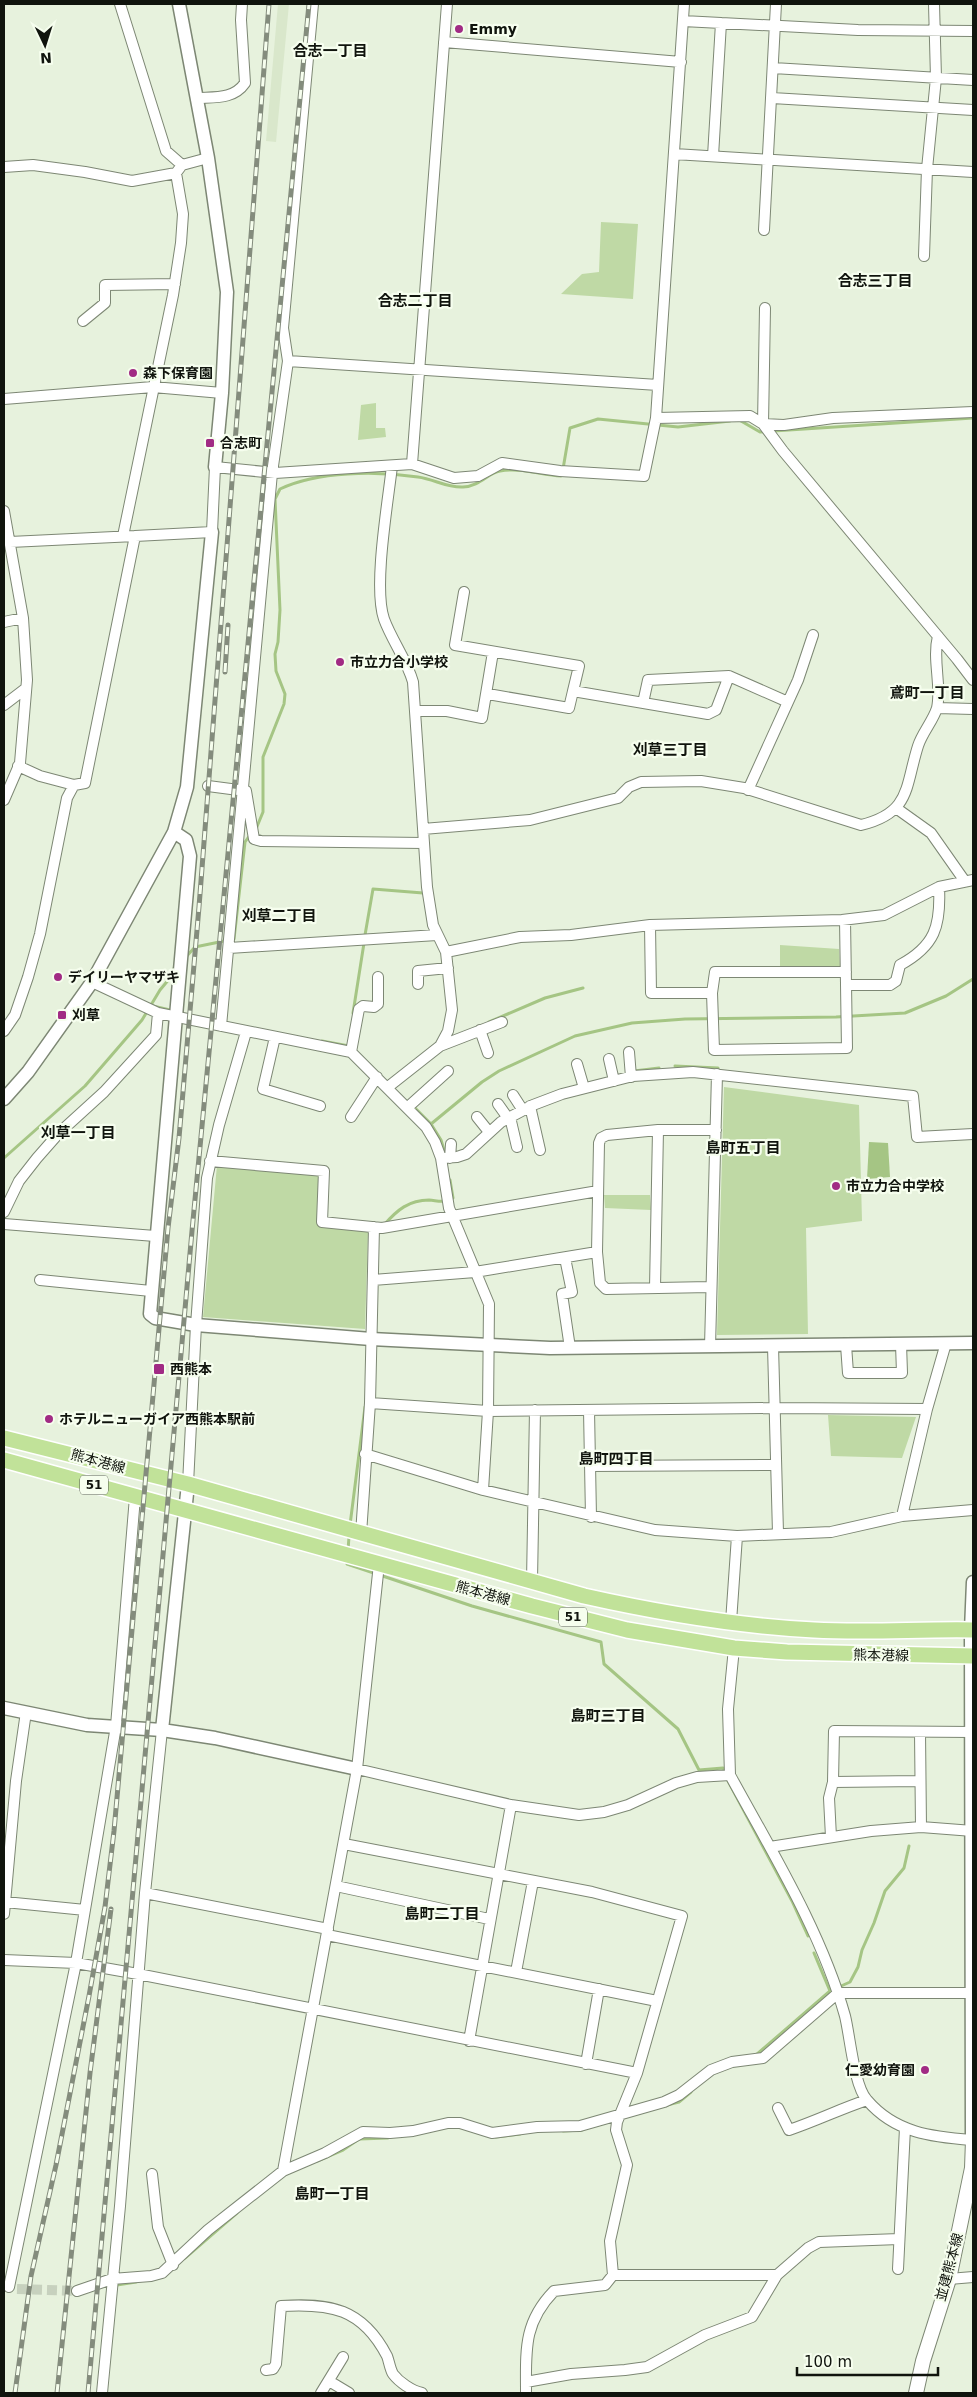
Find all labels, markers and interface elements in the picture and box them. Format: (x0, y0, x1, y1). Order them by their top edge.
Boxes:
north arrow (20, 20, 70, 70)
place label: Emmy (469, 21, 517, 37)
marker: Emmy (453, 23, 465, 35)
district label: 合志一丁目 (292, 42, 368, 60)
text: N (40, 50, 52, 66)
district label: 合志三丁目 (837, 272, 913, 290)
district label: 合志二丁目 (377, 292, 453, 310)
place label: 森下保育園 (143, 365, 213, 381)
marker: 森下保育園 (127, 367, 139, 379)
place label: 合志町 (220, 435, 262, 451)
marker: 合志町 (204, 437, 216, 449)
place label: 市立力合小学校 (350, 654, 448, 670)
marker: 市立力合小学校 (334, 656, 346, 668)
district label: 鳶町一丁目 (889, 684, 965, 702)
district label: 刈草三丁目 (632, 741, 708, 759)
district label: 刈草二丁目 (241, 907, 317, 925)
place label: デイリーヤマザキ (68, 969, 180, 985)
marker: デイリーヤマザキ (52, 971, 64, 983)
place label: 刈草 (72, 1007, 100, 1023)
marker: 刈草 (56, 1009, 68, 1021)
district label: 刈草一丁目 (40, 1124, 116, 1142)
district label: 島町五丁目 (705, 1139, 781, 1157)
place label: 市立力合中学校 (846, 1178, 944, 1194)
marker: 市立力合中学校 (830, 1180, 842, 1192)
place label: 西熊本 (170, 1361, 212, 1377)
marker: 西熊本 (152, 1362, 166, 1376)
place label: ホテルニューガイア西熊本駅前 (59, 1411, 255, 1427)
marker: ホテルニューガイア西熊本駅前 (43, 1413, 55, 1425)
street label: 熊本港線 (69, 1446, 127, 1476)
district label: 島町四丁目 (578, 1450, 654, 1468)
road number: 51 (80, 1476, 108, 1494)
street label: 熊本港線 (454, 1578, 512, 1608)
road number: 51 (559, 1608, 587, 1626)
street label: 熊本港線 (853, 1647, 909, 1663)
district label: 島町三丁目 (570, 1707, 646, 1725)
district label: 島町二丁目 (404, 1905, 480, 1923)
place label: 仁愛幼育園 (845, 2062, 915, 2078)
marker: 仁愛幼育園 (919, 2064, 931, 2076)
district label: 島町一丁目 (294, 2185, 370, 2203)
street label: 並建熊本線 (932, 2231, 966, 2303)
scale bar (797, 2344, 938, 2376)
text: 100 m (804, 2353, 852, 2371)

